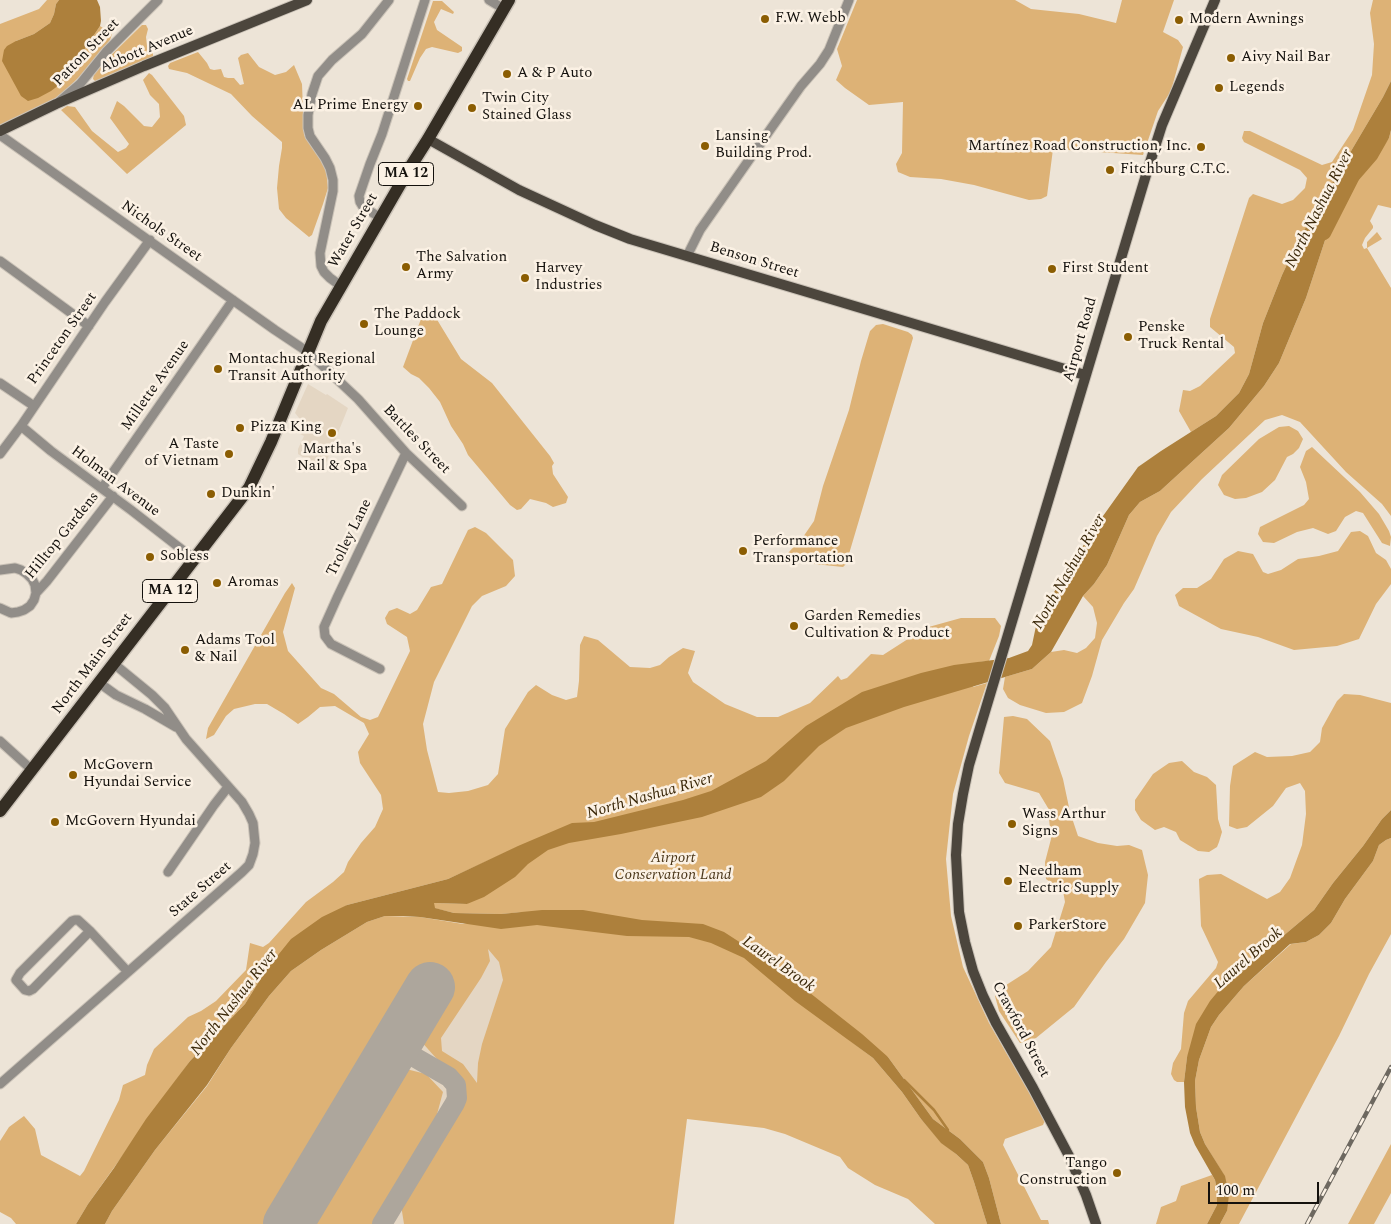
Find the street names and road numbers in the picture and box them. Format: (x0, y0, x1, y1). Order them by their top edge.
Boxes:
street label: Patton Street (50, 15, 124, 91)
street label: Abbott Avenue (98, 22, 196, 78)
road number: MA 12 (378, 162, 434, 185)
street label: Water Street (325, 190, 383, 272)
street label: Nichols Street (117, 197, 205, 267)
street label: Benson Street (707, 239, 801, 283)
street label: Princeton Street (25, 289, 101, 389)
street label: Airport Road (1060, 296, 1102, 384)
street label: Millette Avenue (118, 337, 194, 435)
street label: Battles Street (379, 402, 453, 478)
street label: Holman Avenue (67, 443, 163, 521)
street label: Hilltop Gardens (22, 489, 104, 583)
street label: Trolley Lane (324, 497, 376, 579)
road number: MA 12 (142, 580, 198, 602)
street label: North Main Street (49, 610, 137, 718)
street label: State Street (166, 858, 236, 922)
street label: Crawford Street (987, 979, 1053, 1081)

